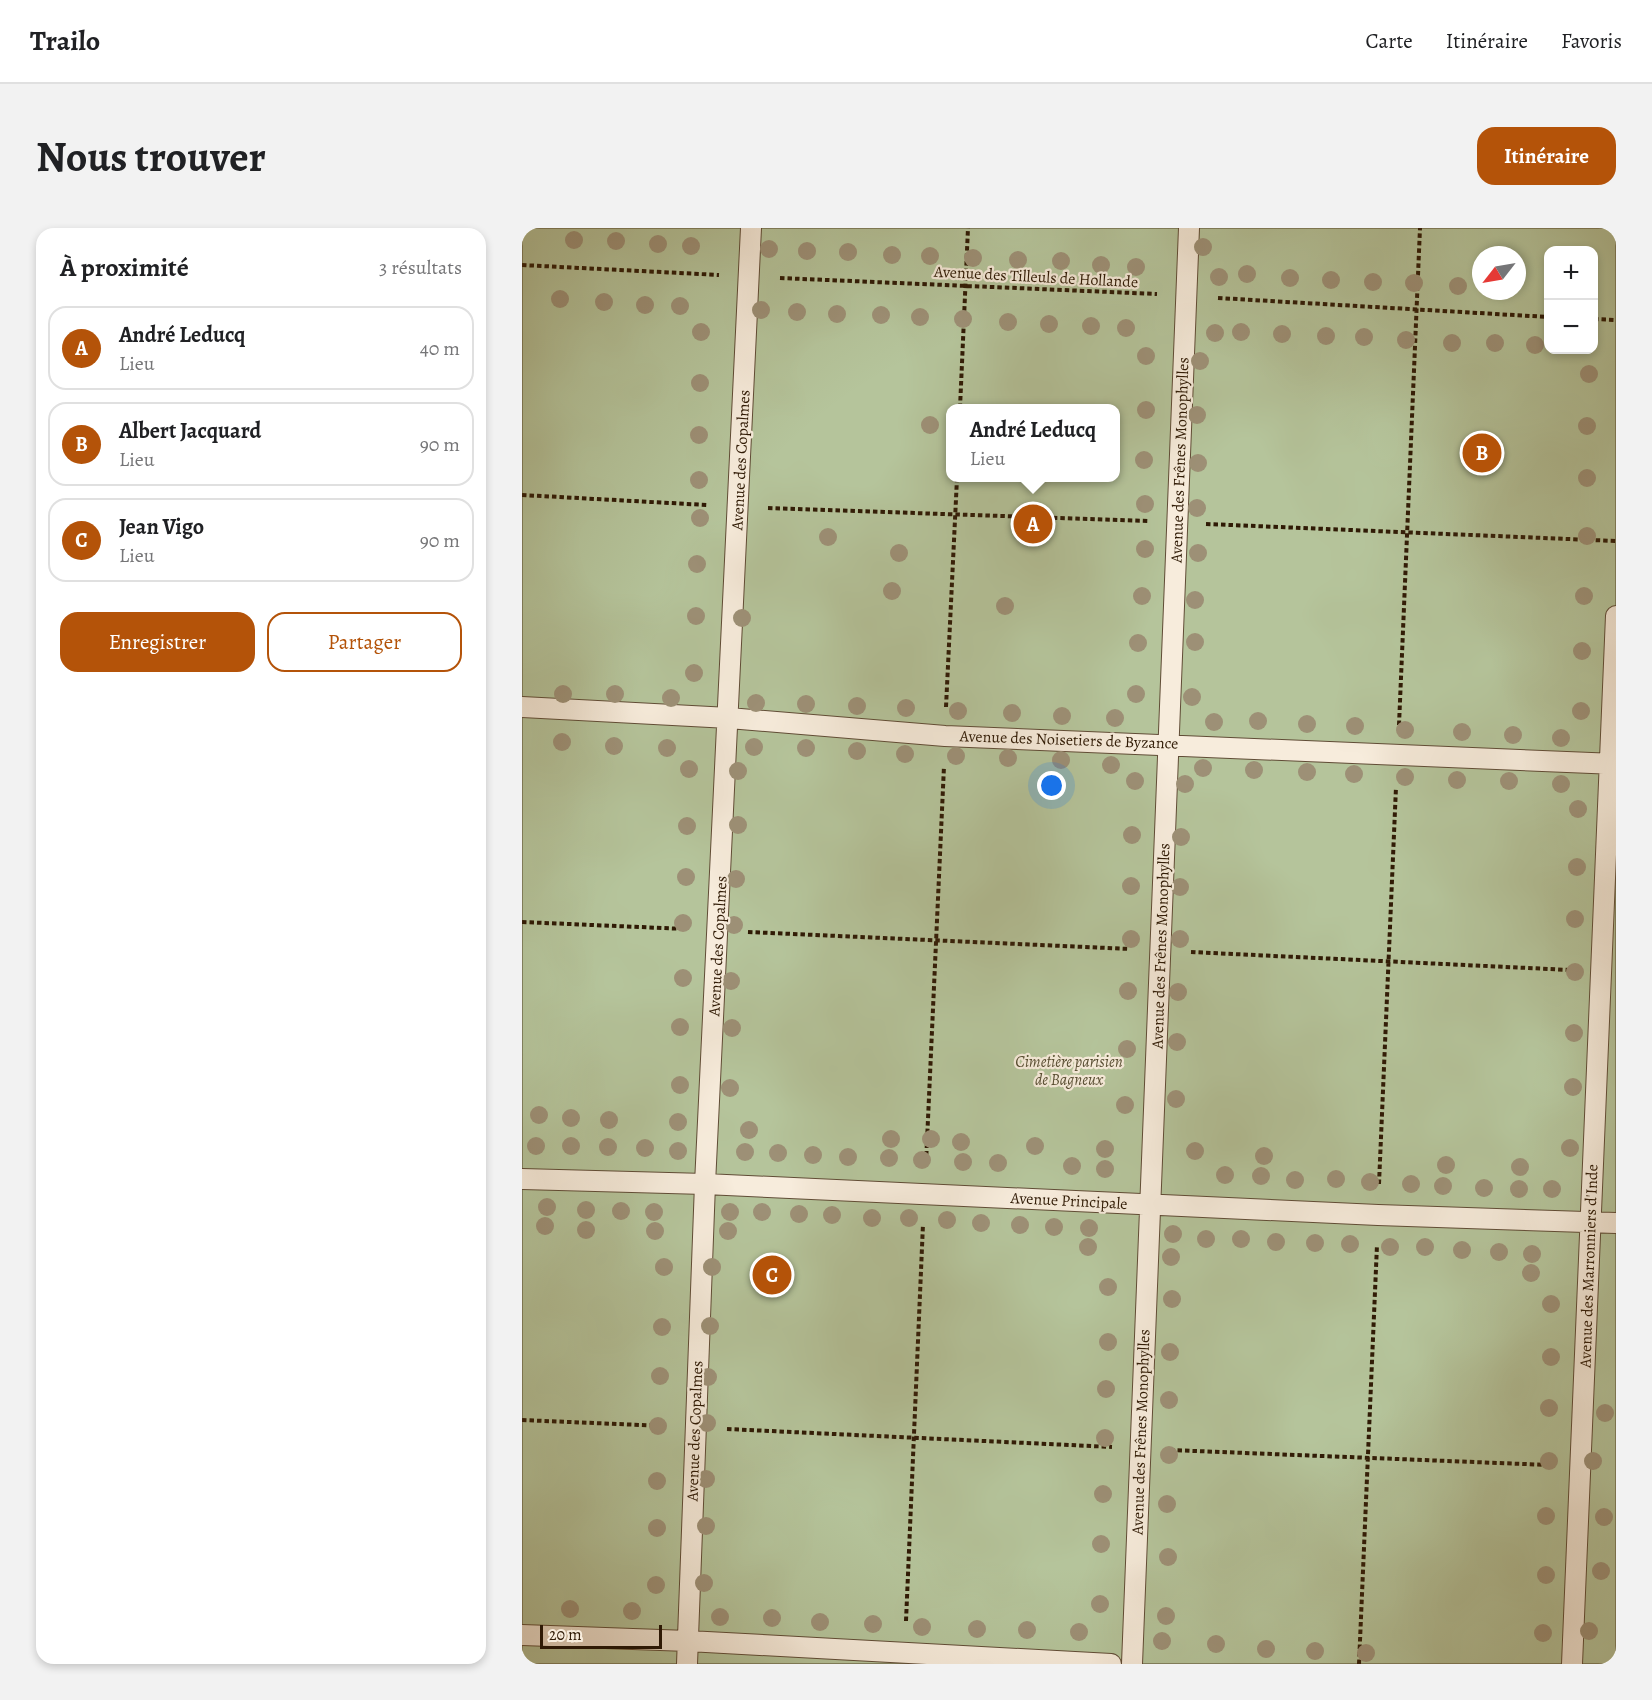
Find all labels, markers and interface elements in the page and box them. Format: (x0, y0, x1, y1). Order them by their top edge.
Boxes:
text: Trailo (30, 22, 100, 60)
text: Carte (1365, 27, 1413, 55)
text: Itinéraire (1446, 27, 1528, 55)
text: Favoris (1561, 27, 1622, 55)
button: Itinéraire (1477, 127, 1616, 185)
text: Nous trouver (36, 128, 266, 185)
north arrow (1472, 246, 1526, 300)
map controls (1544, 246, 1598, 354)
button: + (1544, 246, 1598, 300)
text: À proximité (60, 250, 189, 285)
text: 3 résultats (379, 254, 462, 281)
street label: Avenue des Tilleuls de Hollande (932, 261, 1139, 293)
button: − (1544, 300, 1598, 354)
text: André Leducq (119, 320, 245, 350)
text: A (75, 335, 88, 362)
text: 40 m (420, 335, 460, 362)
text: Lieu (119, 350, 155, 377)
street label: Avenue des Frênes Monophylles (1165, 357, 1195, 564)
street label: Avenue des Copalmes (726, 389, 756, 532)
popup (946, 404, 1120, 482)
text: André Leducq (970, 415, 1096, 445)
text: Albert Jacquard (119, 416, 261, 446)
pin: B (1462, 430, 1502, 476)
text: B (75, 431, 88, 458)
text: 90 m (420, 431, 460, 458)
text: Lieu (970, 445, 1005, 472)
text: Lieu (119, 446, 155, 473)
pin: A (1014, 502, 1052, 546)
text: Jean Vigo (119, 512, 204, 542)
text: C (75, 527, 88, 554)
text: 90 m (420, 527, 460, 554)
text: Lieu (119, 542, 155, 569)
button: Enregistrer (60, 612, 255, 672)
button: Partager (267, 612, 462, 672)
street label: Avenue des Noisetiers de Byzance (958, 725, 1179, 755)
your location (1037, 771, 1066, 800)
street label: Avenue des Frênes Monophylles (1146, 843, 1176, 1050)
street label: Avenue des Copalmes (703, 875, 733, 1018)
park label: Cimetière parisien de Bagneux (1015, 1051, 1123, 1091)
street label: Avenue des Marronniers d'Inde (1574, 1164, 1604, 1369)
street label: Avenue Principale (1009, 1187, 1128, 1215)
pin: C (752, 1252, 792, 1298)
street label: Avenue des Frênes Monophylles (1126, 1329, 1156, 1536)
street label: Avenue des Copalmes (682, 1360, 708, 1503)
scale bar (540, 1622, 662, 1650)
text: 20 m (549, 1624, 582, 1646)

